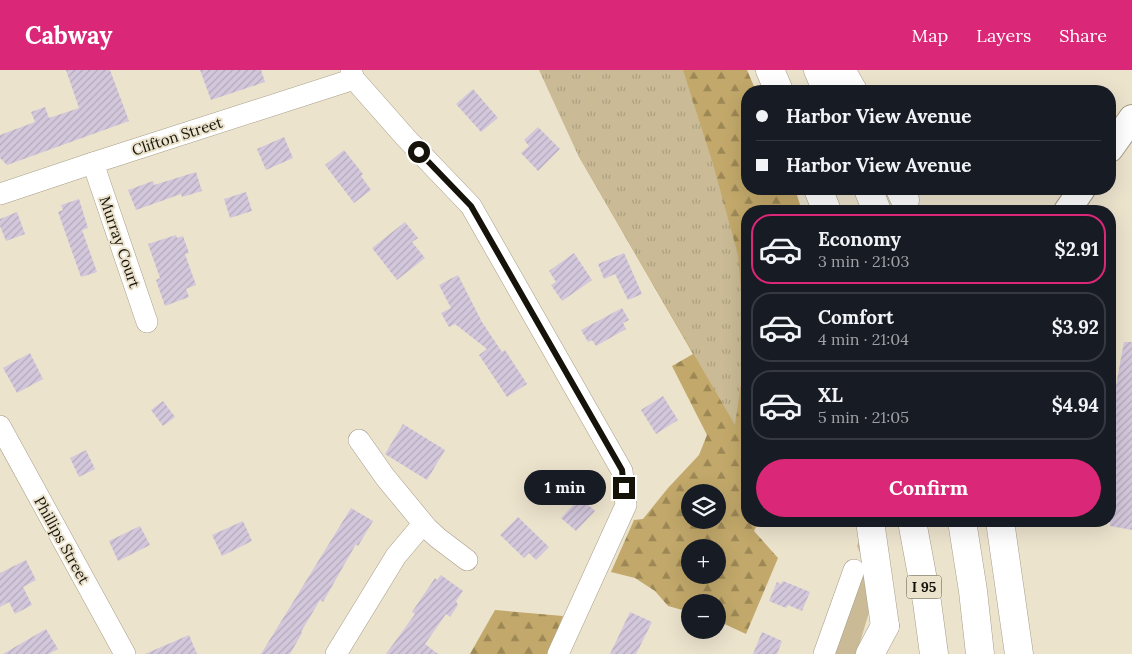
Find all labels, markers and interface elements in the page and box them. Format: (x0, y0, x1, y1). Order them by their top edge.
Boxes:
text: Cabway (25, 20, 113, 51)
text: Map (912, 24, 948, 47)
text: Layers (976, 24, 1031, 47)
text: Share (1059, 24, 1107, 47)
text: Harbor View Avenue (786, 104, 972, 128)
street label: Clifton Street (129, 112, 225, 160)
route start (408, 141, 430, 163)
text: Harbor View Avenue (786, 153, 972, 177)
street label: Murray Court (95, 194, 145, 291)
icon: car (758, 227, 803, 272)
text: Economy (818, 227, 901, 251)
text: $2.91 (1055, 237, 1099, 261)
text: 3 min · 21:03 (818, 251, 909, 271)
icon: car (758, 305, 803, 350)
text: Comfort (818, 305, 894, 329)
text: $3.92 (1052, 315, 1099, 339)
text: 4 min · 21:04 (818, 329, 909, 349)
icon: car (758, 383, 803, 428)
text: XL (818, 383, 843, 407)
text: $4.94 (1052, 393, 1099, 417)
text: 5 min · 21:05 (818, 407, 909, 427)
button: Confirm (756, 459, 1101, 517)
callout: 1 min (524, 470, 606, 506)
text: 1 min (545, 477, 585, 497)
route end (613, 477, 635, 499)
map controls (681, 484, 726, 639)
button: layers (681, 484, 726, 529)
street label: Phillips Street (30, 493, 94, 587)
button: + (681, 539, 726, 584)
road number: I 95 (906, 576, 942, 598)
button: − (681, 594, 726, 639)

